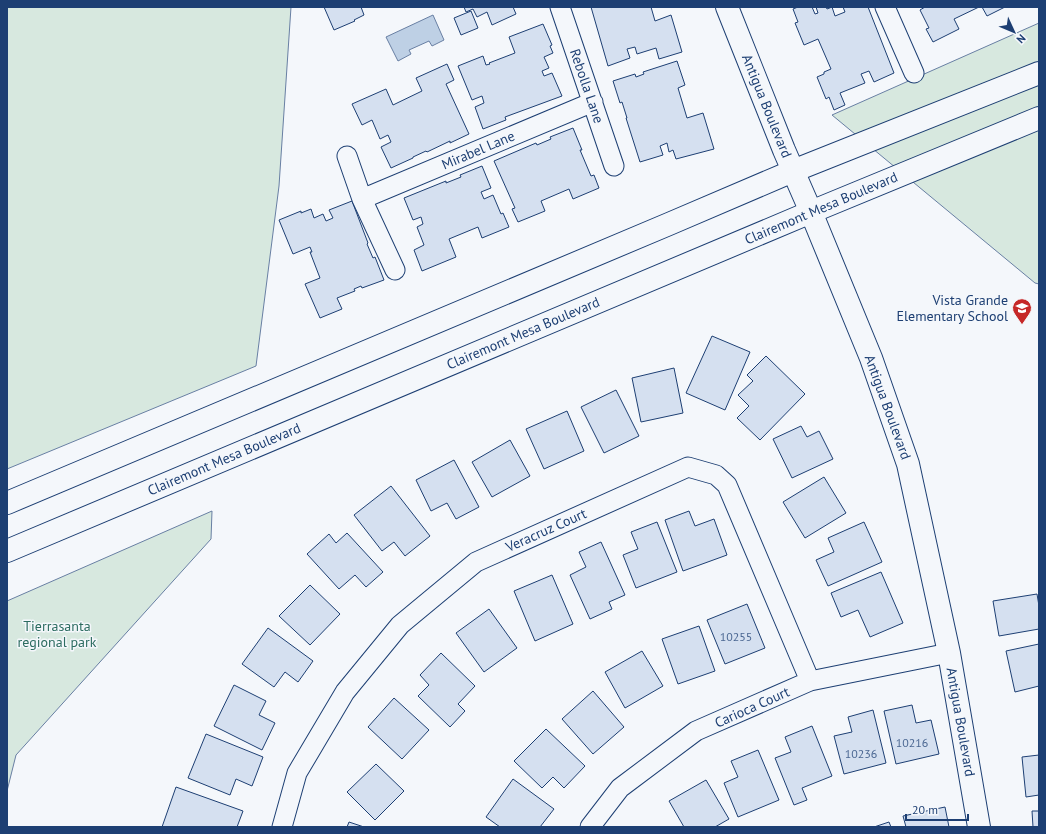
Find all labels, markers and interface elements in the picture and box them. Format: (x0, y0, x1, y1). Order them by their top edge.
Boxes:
north arrow (994, 12, 1034, 52)
text: N (1014, 31, 1029, 46)
street label: Rebolla Lane (566, 46, 608, 126)
street label: Antigua Boulevard (738, 52, 796, 160)
street label: Mirabel Lane (439, 127, 517, 173)
street label: Clairemont Mesa Boulevard (742, 168, 900, 248)
place label: Vista Grande Elementary School (896, 291, 1008, 325)
street label: Clairemont Mesa Boulevard (444, 293, 602, 373)
school or university icon: Vista Grande Elementary School (1011, 297, 1033, 325)
street label: Antigua Boulevard (861, 352, 915, 462)
street label: Clairemont Mesa Boulevard (145, 419, 303, 499)
street label: Veracruz Court (502, 504, 589, 556)
park label: Tierrasanta regional park (18, 617, 97, 651)
house number: 10255 (720, 629, 752, 644)
street label: Antigua Boulevard (943, 666, 979, 778)
street label: Carioca Court (712, 682, 793, 732)
house number: 10216 (896, 735, 928, 750)
house number: 10236 (845, 746, 877, 761)
scale bar (906, 796, 968, 822)
text: 20 m (912, 802, 938, 817)

